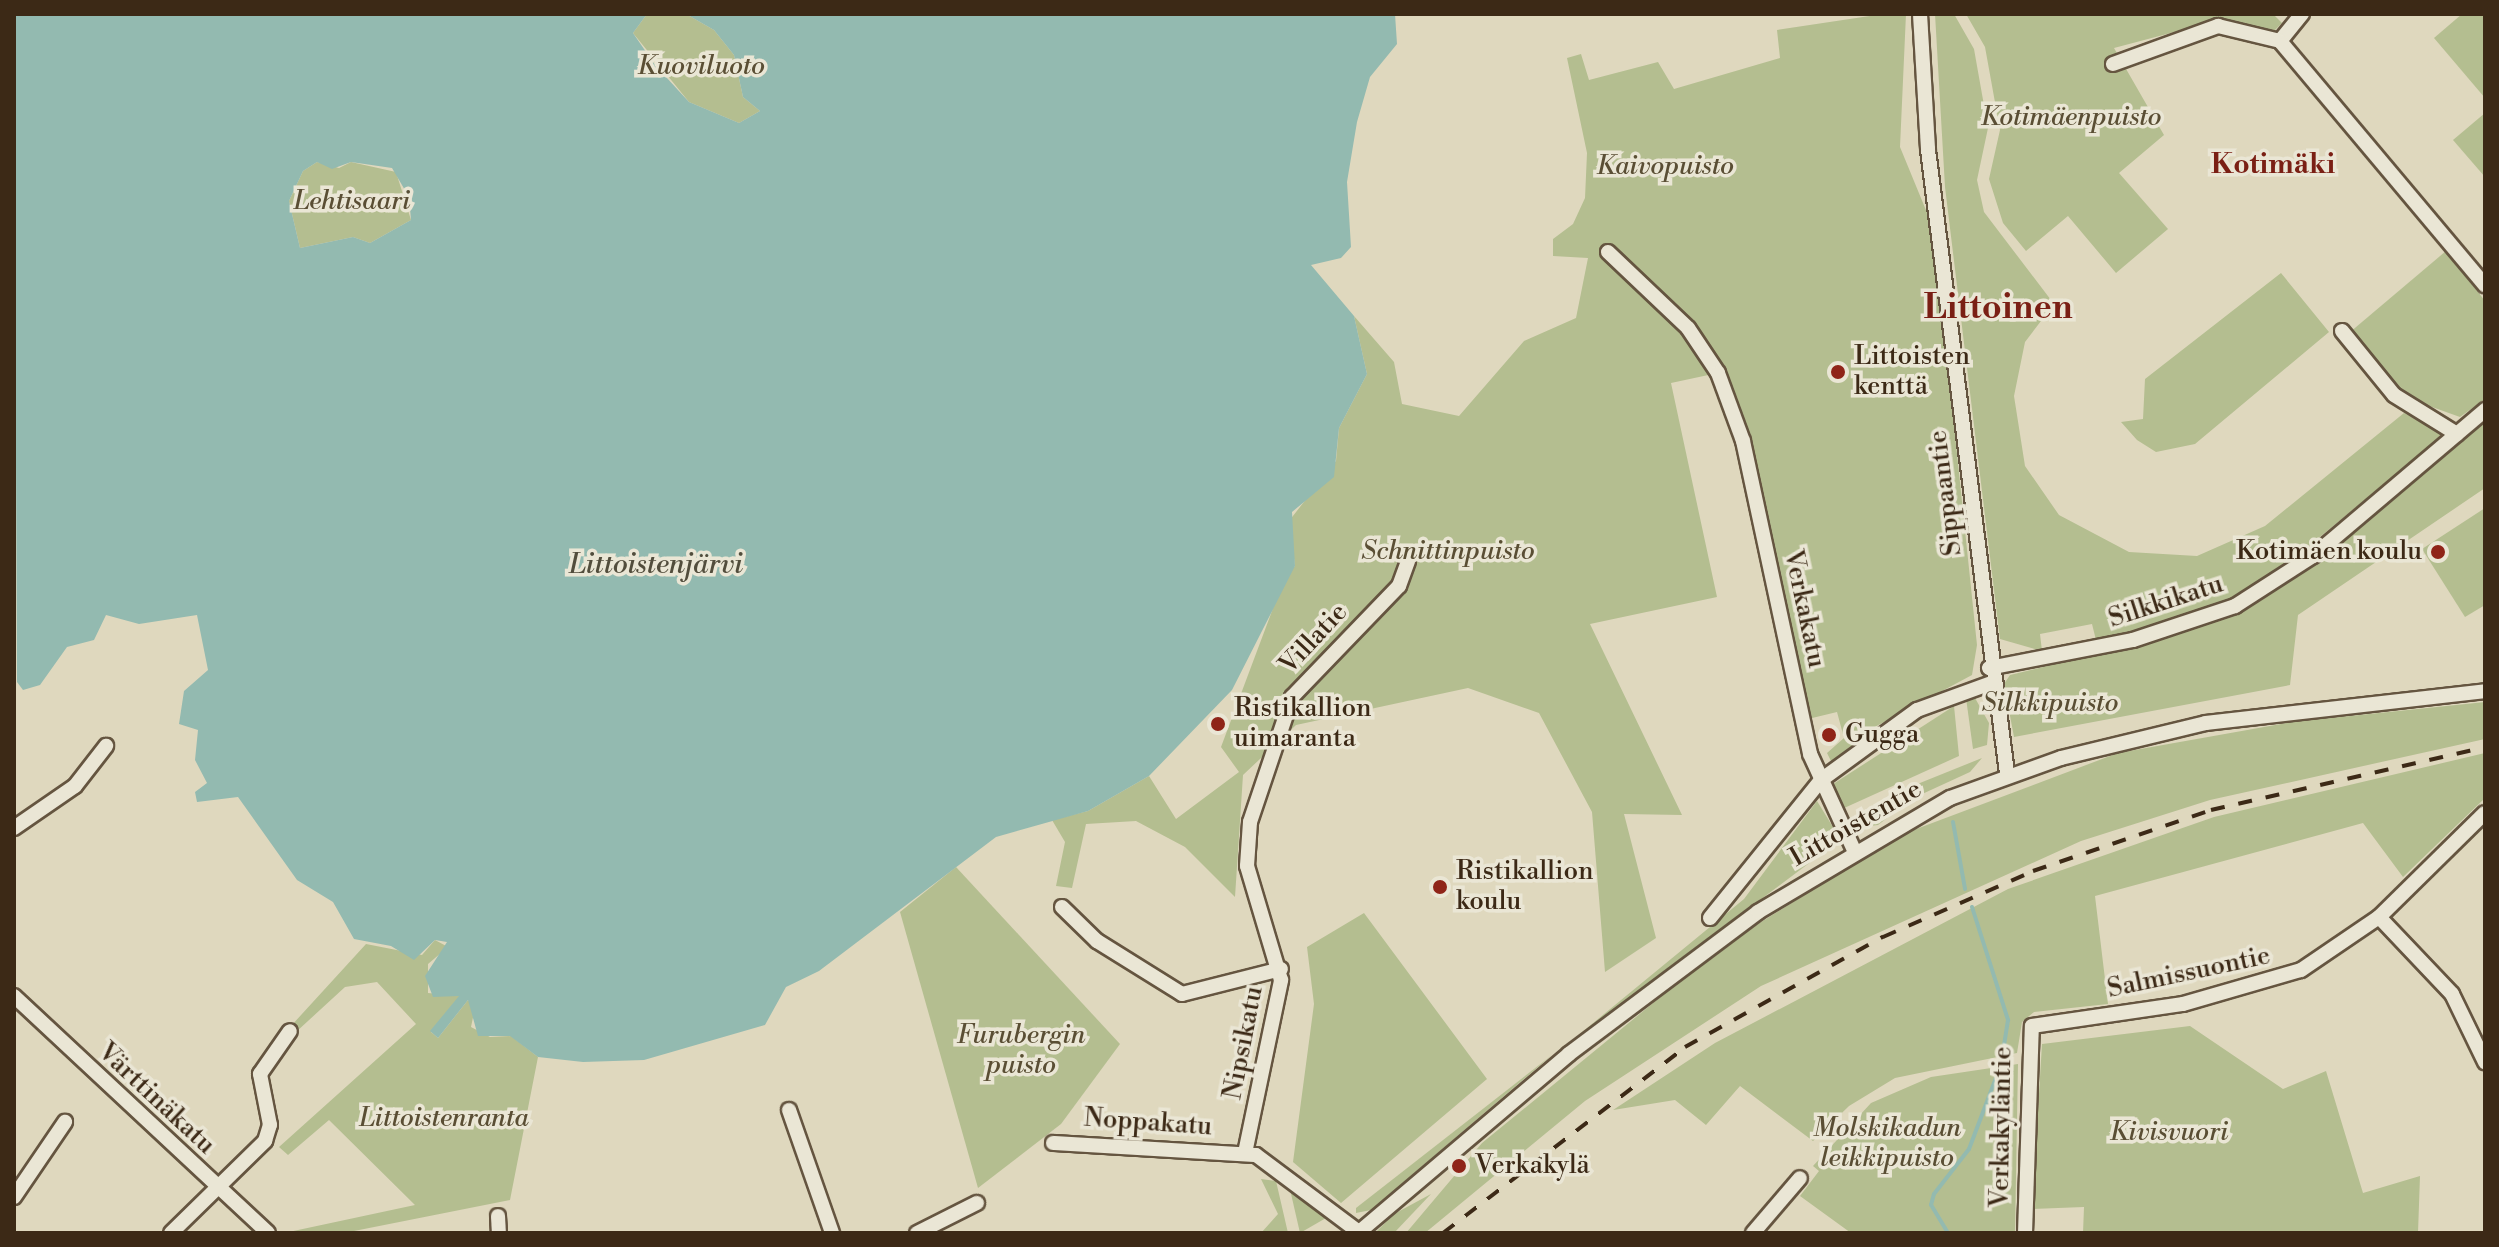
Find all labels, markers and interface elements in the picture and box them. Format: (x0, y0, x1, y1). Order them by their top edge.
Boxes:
park label: Kuoviluoto (637, 51, 765, 83)
park label: Kotimäenpuisto (1981, 102, 2161, 134)
district label: Kotimäki (2211, 148, 2335, 182)
park label: Kaivopuisto (1596, 151, 1734, 183)
park label: Lehtisaari (294, 186, 410, 218)
district label: Littoinen (1923, 289, 2073, 329)
place label: Littoisten kenttä (1854, 341, 1970, 402)
marker: Littoisten kenttä (1829, 363, 1847, 381)
street label: Sippaantie (1923, 428, 1969, 558)
park label: Schnittinpuisto (1361, 536, 1535, 568)
place label: Kotimäen koulu (2236, 536, 2422, 568)
marker: Kotimäen koulu (2429, 543, 2447, 561)
street label: Verkakatu (1776, 547, 1832, 671)
water label: Littoistenjärvi (569, 548, 743, 582)
street label: Silkkikatu (2105, 569, 2227, 635)
street label: Villatie (1274, 597, 1354, 681)
park label: Silkkipuisto (1982, 688, 2118, 720)
place label: Ristikallion uimaranta (1234, 693, 1372, 754)
marker: Ristikallion uimaranta (1209, 715, 1227, 733)
place label: Gugga (1845, 719, 1919, 751)
marker: Gugga (1820, 726, 1838, 744)
street label: Littoistentie (1785, 774, 1927, 874)
place label: Ristikallion koulu (1456, 856, 1594, 918)
marker: Ristikallion koulu (1431, 878, 1449, 896)
street label: Salmissuontie (2105, 941, 2273, 1005)
street label: Nipsikatu (1218, 984, 1270, 1102)
park label: Furubergin puisto (957, 1020, 1085, 1082)
street label: Värttinäkatu (91, 1037, 221, 1161)
street label: Verkakyläntie (1985, 1046, 2019, 1208)
park label: Littoistenranta (359, 1103, 529, 1135)
street label: Noppakatu (1083, 1103, 1213, 1143)
park label: Molskikadun leikkipuisto (1813, 1113, 1961, 1174)
park label: Kivisvuori (2110, 1117, 2228, 1149)
place label: Verkakylä (1475, 1150, 1590, 1182)
marker: Verkakylä (1450, 1157, 1468, 1175)

